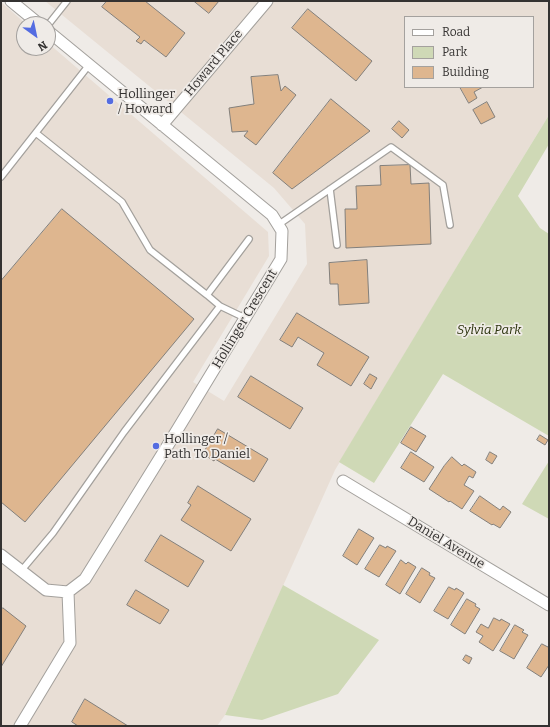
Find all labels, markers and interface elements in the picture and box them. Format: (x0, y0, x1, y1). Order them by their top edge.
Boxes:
north arrow (16, 16, 56, 56)
legend (404, 16, 534, 88)
text: Road (442, 25, 470, 39)
street label: Howard Place (182, 27, 246, 99)
text: N (35, 38, 49, 53)
text: Park (442, 45, 467, 59)
text: Building (442, 65, 489, 79)
place label: Hollinger / Howard (118, 86, 175, 117)
marker: Hollinger / Howard (105, 96, 115, 106)
street label: Hollinger Crescent (209, 267, 281, 371)
park label: Sylvia Park (457, 322, 521, 338)
place label: Hollinger / Path To Daniel (164, 431, 250, 462)
marker: Hollinger / Path To Daniel (151, 441, 161, 451)
street label: Daniel Avenue (405, 514, 487, 572)

